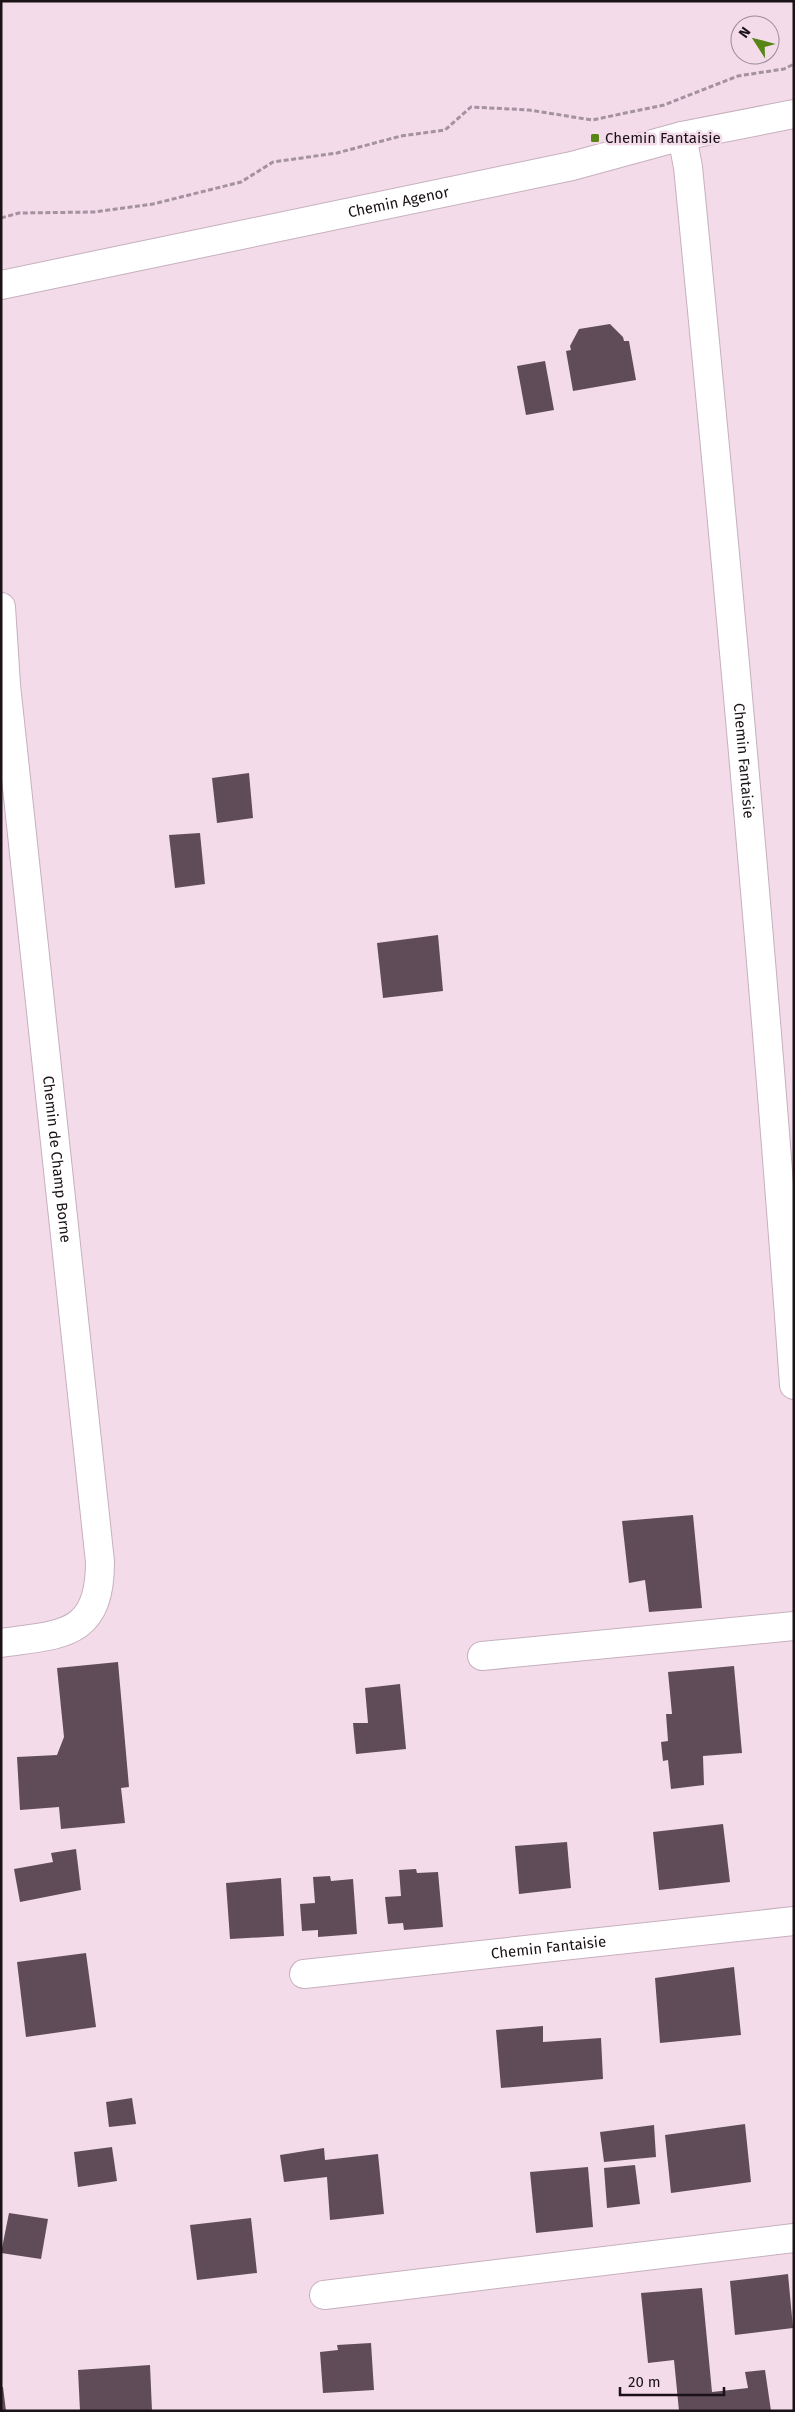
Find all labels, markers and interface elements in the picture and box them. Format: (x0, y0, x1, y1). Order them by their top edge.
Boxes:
north arrow (730, 15, 780, 65)
text: N (735, 24, 754, 41)
place label: Chemin Fantaisie (605, 129, 721, 147)
marker: Chemin Fantaisie (589, 132, 601, 144)
street label: Chemin Agenor (346, 183, 451, 221)
street label: Chemin Fantaisie (730, 702, 758, 819)
street label: Chemin de Champ Borne (39, 1075, 75, 1244)
street label: Chemin Fantaisie (490, 1932, 607, 1963)
scale bar (620, 2364, 724, 2396)
text: 20 m (628, 2373, 661, 2391)

